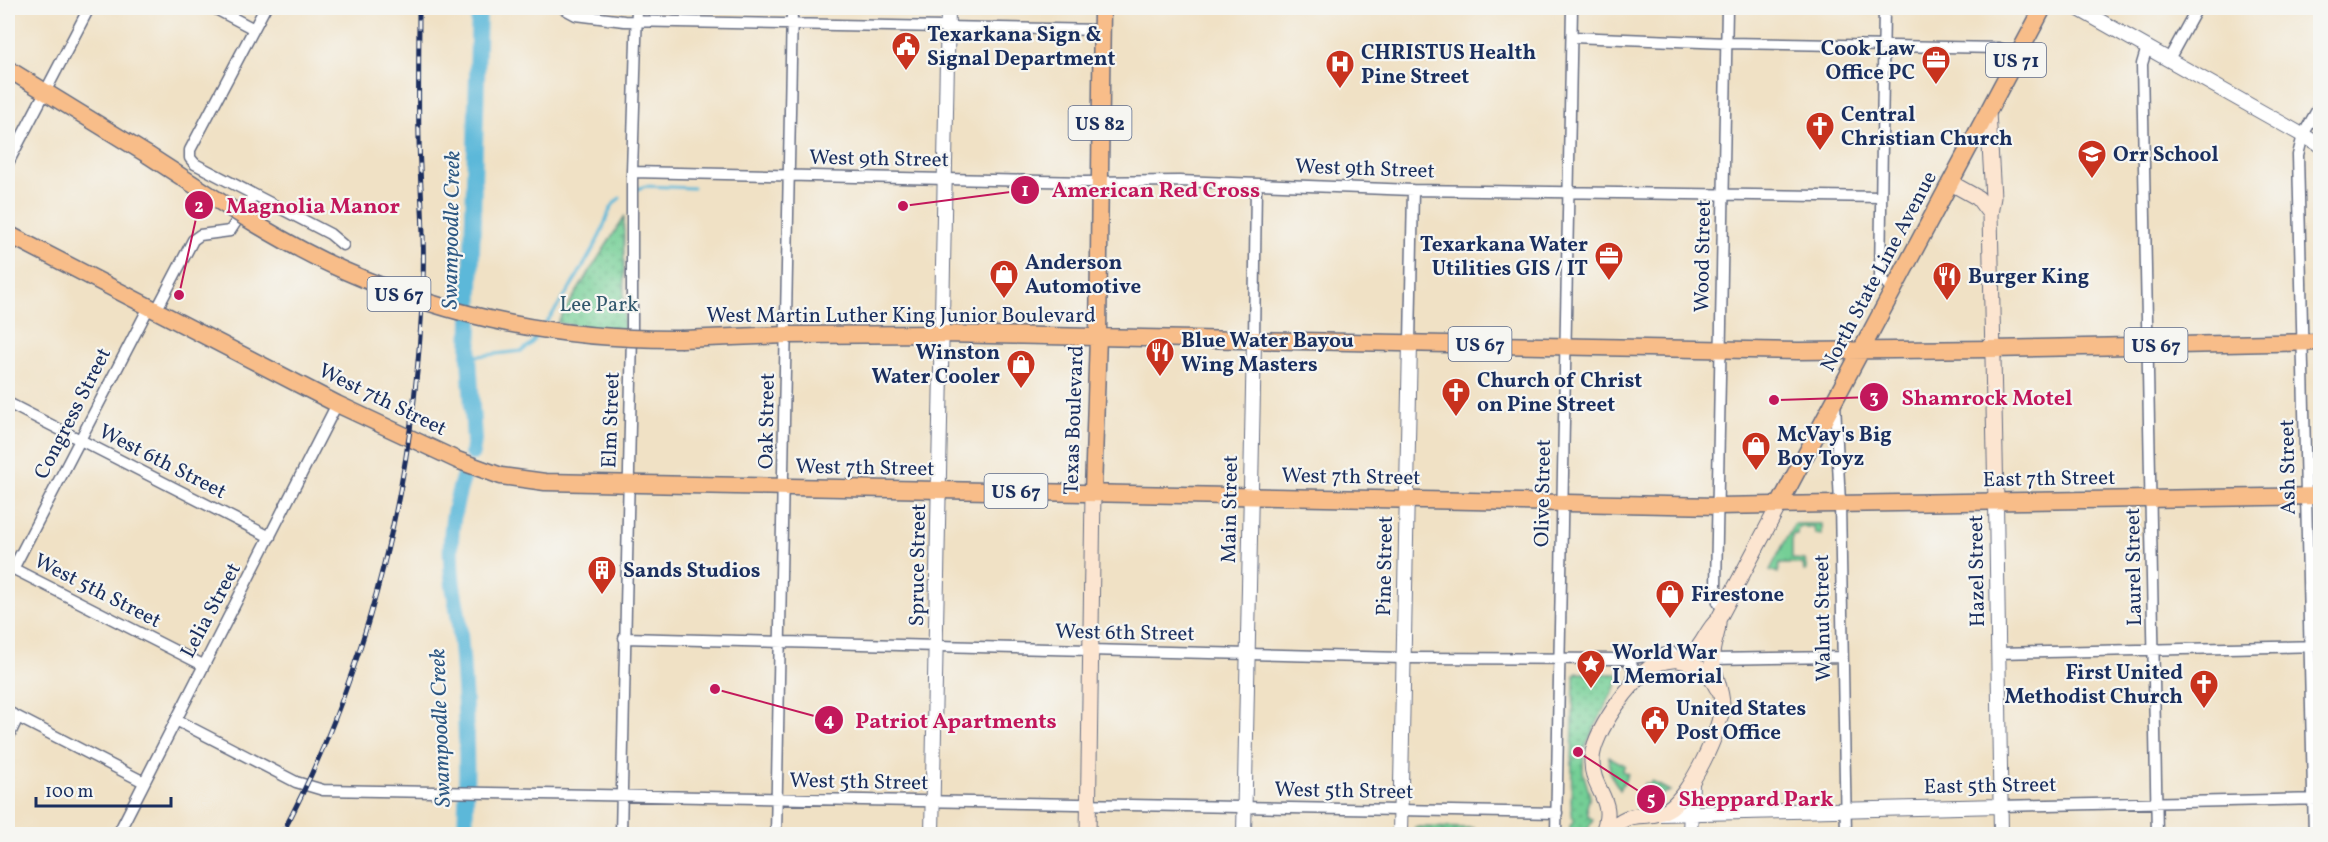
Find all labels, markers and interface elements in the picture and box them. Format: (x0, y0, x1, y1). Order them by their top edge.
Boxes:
place label: Texarkana Sign & Signal Department (927, 21, 1115, 74)
public building icon: Texarkana Sign & Signal Department (890, 30, 922, 72)
place label: Cook Law Office PC (1821, 35, 1915, 88)
place label: CHRISTUS Health Pine Street (1361, 39, 1536, 92)
road number: US 71 (1986, 43, 2046, 77)
office icon: Cook Law Office PC (1920, 44, 1952, 86)
hospital icon: CHRISTUS Health Pine Street (1324, 48, 1356, 90)
place label: Central Christian Church (1841, 101, 2013, 154)
road number: US 82 (1068, 106, 1132, 140)
church icon: Central Christian Church (1804, 110, 1836, 152)
school or university icon: Orr School (2076, 138, 2108, 180)
place label: Orr School (2113, 141, 2219, 170)
street label: West 9th Street (809, 144, 949, 175)
water label: Swampoodle Creek (436, 150, 469, 310)
street label: West 9th Street (1295, 153, 1435, 186)
street label: North State Line Avenue (1814, 166, 1945, 377)
callout: American Red Cross (1010, 170, 1272, 210)
text: American Red Cross (1052, 176, 1260, 207)
text: 1 (1021, 179, 1029, 204)
callout: Magnolia Manor (184, 185, 412, 225)
text: Magnolia Manor (226, 192, 401, 223)
text: 2 (194, 195, 204, 220)
street label: Wood Street (1688, 199, 1719, 313)
place label: Texarkana Water Utilities GIS / IT (1420, 231, 1588, 284)
office icon: Texarkana Water Utilities GIS / IT (1593, 240, 1625, 282)
place label: Anderson Automotive (1025, 249, 1141, 302)
shop icon: Anderson Automotive (988, 258, 1020, 300)
restaurant icon: Burger King (1931, 260, 1963, 302)
place label: Burger King (1968, 263, 2089, 292)
road number: US 67 (368, 277, 430, 311)
park label: Lee Park (560, 291, 639, 320)
street label: West Martin Luther King Junior Boulevard (706, 302, 1096, 331)
place label: Blue Water Bayou Wing Masters (1181, 327, 1354, 380)
road number: US 67 (1448, 327, 1512, 361)
road number: US 67 (2124, 328, 2188, 362)
restaurant icon: Blue Water Bayou Wing Masters (1144, 336, 1176, 378)
place label: Winston Water Cooler (872, 339, 1000, 392)
street label: Congress Street (28, 343, 119, 484)
street label: Texas Boulevard (1057, 345, 1092, 495)
shop icon: Winston Water Cooler (1005, 348, 1037, 390)
street label: West 7th Street (313, 357, 451, 444)
place label: Church of Christ on Pine Street (1477, 367, 1642, 420)
street label: Elm Street (595, 371, 628, 469)
street label: Oak Street (752, 373, 783, 470)
church icon: Church of Christ on Pine Street (1440, 376, 1472, 418)
callout: Shamrock Motel (1859, 377, 2084, 417)
text: Shamrock Motel (1901, 384, 2073, 415)
text: 3 (1869, 386, 1879, 411)
street label: West 6th Street (94, 418, 231, 507)
street label: Ash Street (2273, 419, 2304, 515)
place label: McVay's Big Boy Toyz (1777, 421, 1892, 474)
shop icon: McVay's Big Boy Toyz (1740, 430, 1772, 472)
street label: Olive Street (1528, 439, 1559, 547)
street label: West 7th Street (795, 453, 935, 484)
street label: Main Street (1215, 455, 1246, 563)
street label: West 7th Street (1281, 462, 1421, 493)
street label: East 7th Street (1982, 464, 2116, 495)
road number: US 67 (984, 474, 1048, 508)
street label: Spruce Street (903, 503, 934, 627)
street label: Laurel Street (2119, 508, 2150, 626)
street label: Hazel Street (1962, 515, 1993, 627)
street label: Pine Street (1370, 516, 1401, 616)
street label: West 5th Street (29, 547, 166, 636)
building icon: Sands Studios (586, 554, 618, 596)
street label: Walnut Street (1808, 554, 1839, 682)
place label: Sands Studios (623, 557, 760, 586)
street label: Lelia Street (174, 558, 249, 663)
shop icon: Firestone (1654, 578, 1686, 620)
place label: Firestone (1691, 581, 1784, 610)
street label: West 6th Street (1055, 618, 1195, 649)
place label: World War I Memorial (1612, 639, 1723, 692)
water label: Swampoodle Creek (423, 648, 460, 808)
place icon: World War I Memorial (1575, 648, 1607, 690)
place label: First United Methodist Church (2004, 659, 2183, 712)
church icon: First United Methodist Church (2188, 668, 2220, 710)
place label: United States Post Office (1676, 695, 1806, 748)
callout: Patriot Apartments (814, 700, 1069, 740)
public building icon: United States Post Office (1639, 704, 1671, 746)
text: Patriot Apartments (855, 707, 1057, 738)
text: 4 (824, 709, 835, 734)
street label: West 5th Street (789, 767, 929, 798)
scale bar (36, 770, 171, 808)
street label: East 5th Street (1923, 771, 2057, 802)
street label: West 5th Street (1274, 776, 1414, 807)
callout: Sheppard Park (1636, 779, 1846, 819)
text: 100 m (45, 780, 94, 805)
text: Sheppard Park (1678, 785, 1834, 816)
text: 5 (1647, 788, 1655, 813)

